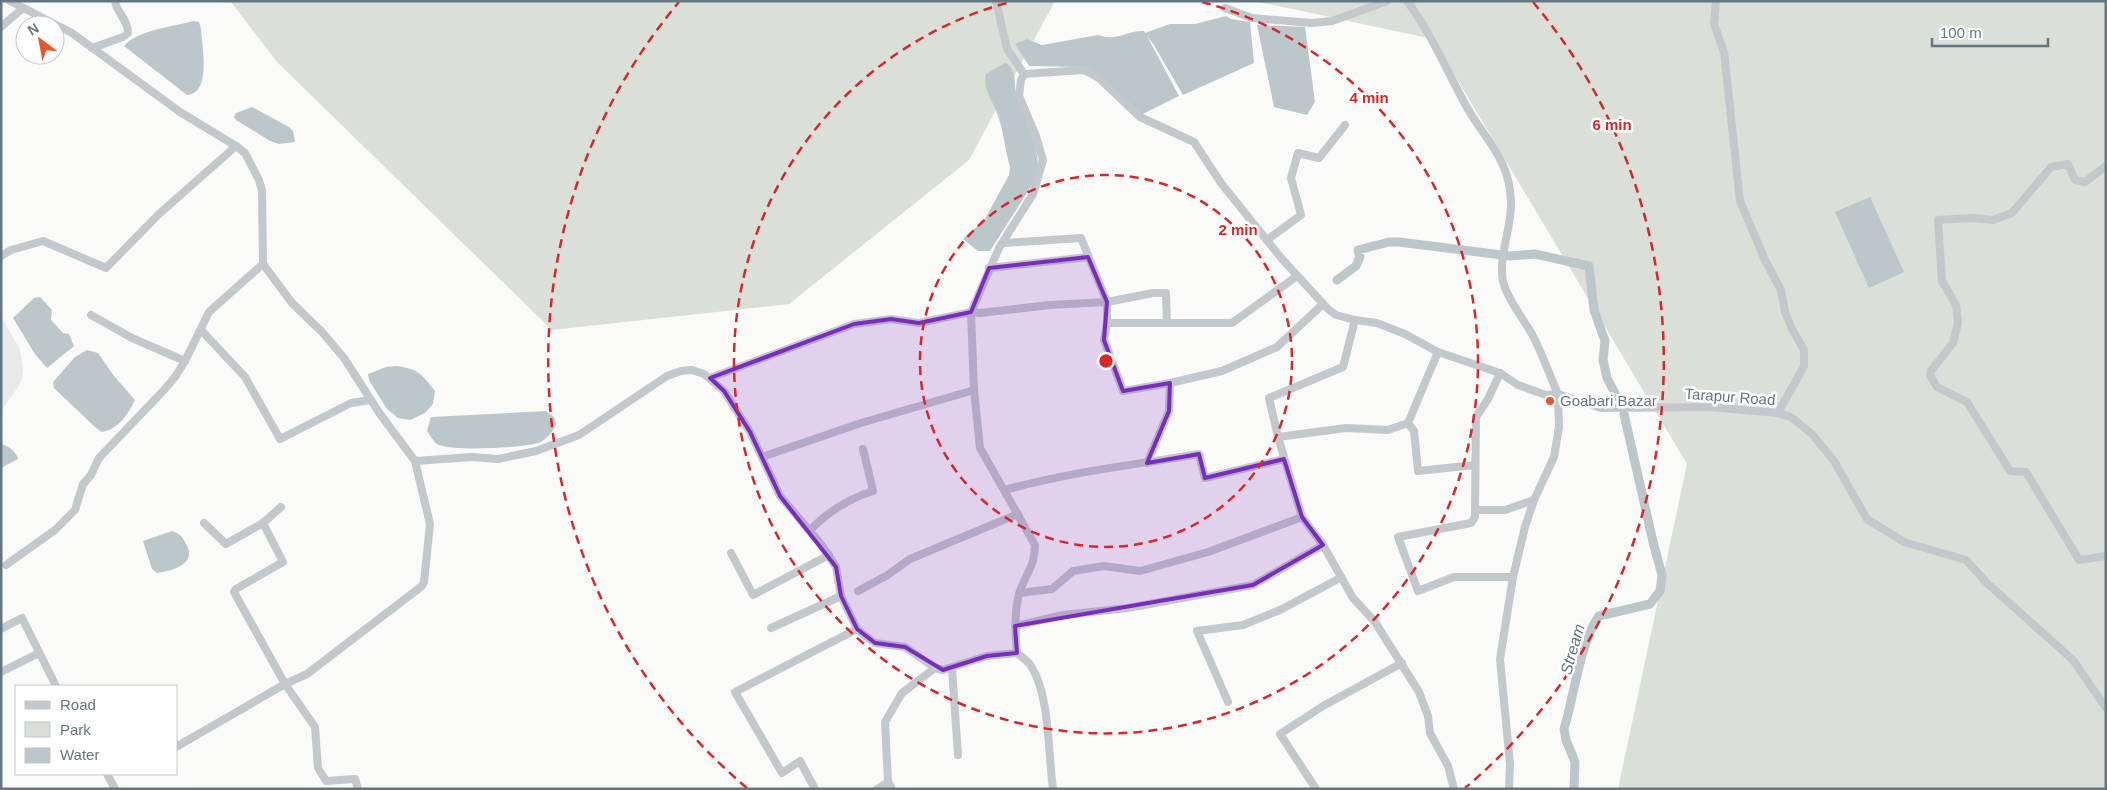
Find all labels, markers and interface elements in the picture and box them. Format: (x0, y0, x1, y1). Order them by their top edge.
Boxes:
north arrow (15, 15, 65, 65)
scale bar (1932, 15, 2048, 47)
text: N (25, 20, 42, 38)
text: 100 m (1940, 24, 1982, 41)
text: 4 min (1349, 89, 1389, 106)
text: 6 min (1592, 116, 1632, 133)
text: 2 min (1218, 221, 1258, 238)
centre of rings (1097, 352, 1115, 370)
street label: Tarapur Road (1684, 385, 1776, 408)
place label: Goabari Bazar (1560, 392, 1657, 409)
marker: Goabari Bazar (1544, 395, 1556, 407)
water label: Stream (1557, 622, 1588, 676)
legend (15, 685, 178, 775)
text: Road (60, 696, 96, 713)
text: Park (60, 721, 91, 738)
text: Water (60, 746, 99, 763)

